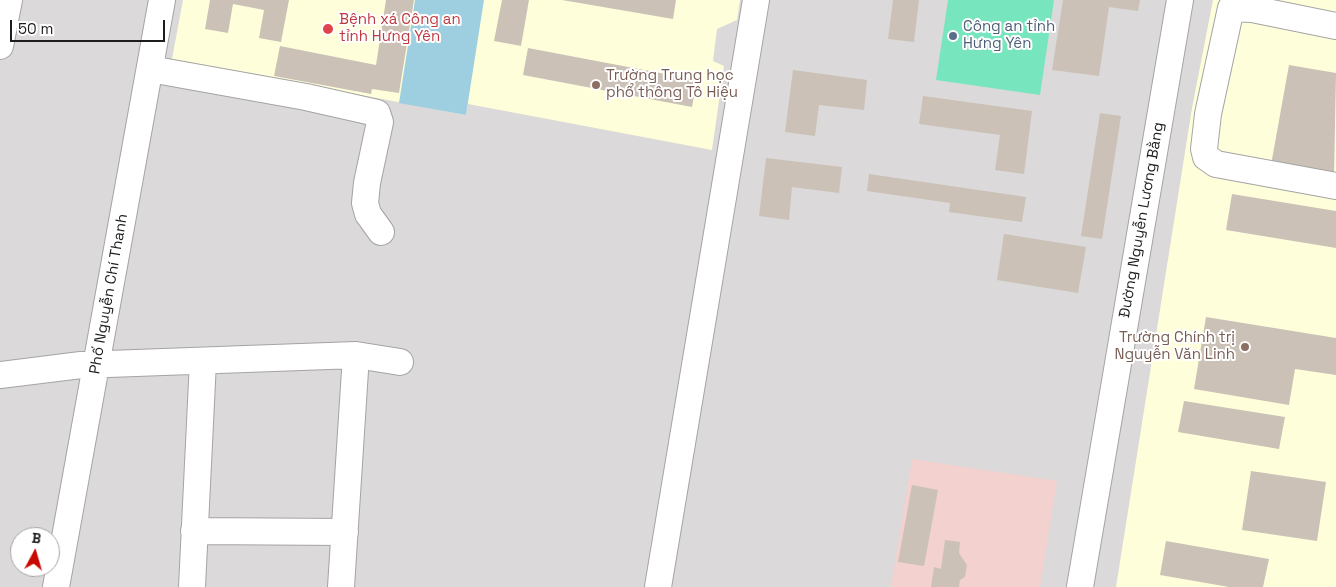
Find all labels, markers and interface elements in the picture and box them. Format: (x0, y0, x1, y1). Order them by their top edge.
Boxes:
scale bar (12, 10, 168, 42)
place label: Bệnh xá Công an tỉnh Hưng Yên (339, 11, 461, 46)
place label: Công an tỉnh Hưng Yên (963, 18, 1055, 53)
text: 50 m (18, 19, 53, 38)
marker: Bệnh xá Công an tỉnh Hưng Yên (321, 22, 335, 36)
marker: Công an tỉnh Hưng Yên (947, 30, 959, 42)
place label: Trường Trung học phổ thông Tô Hiệu (606, 67, 738, 102)
marker: Trường Trung học phổ thông Tô Hiệu (590, 79, 602, 91)
street label: Đường Nguyễn Lương Bằng (1116, 121, 1168, 319)
street label: Phố Nguyễn Chí Thanh (86, 212, 132, 376)
place label: Trường Chính trị Nguyễn Văn Linh (1114, 329, 1235, 364)
marker: Trường Chính trị Nguyễn Văn Linh (1239, 341, 1251, 353)
north arrow (10, 527, 60, 577)
text: B (31, 529, 42, 548)

